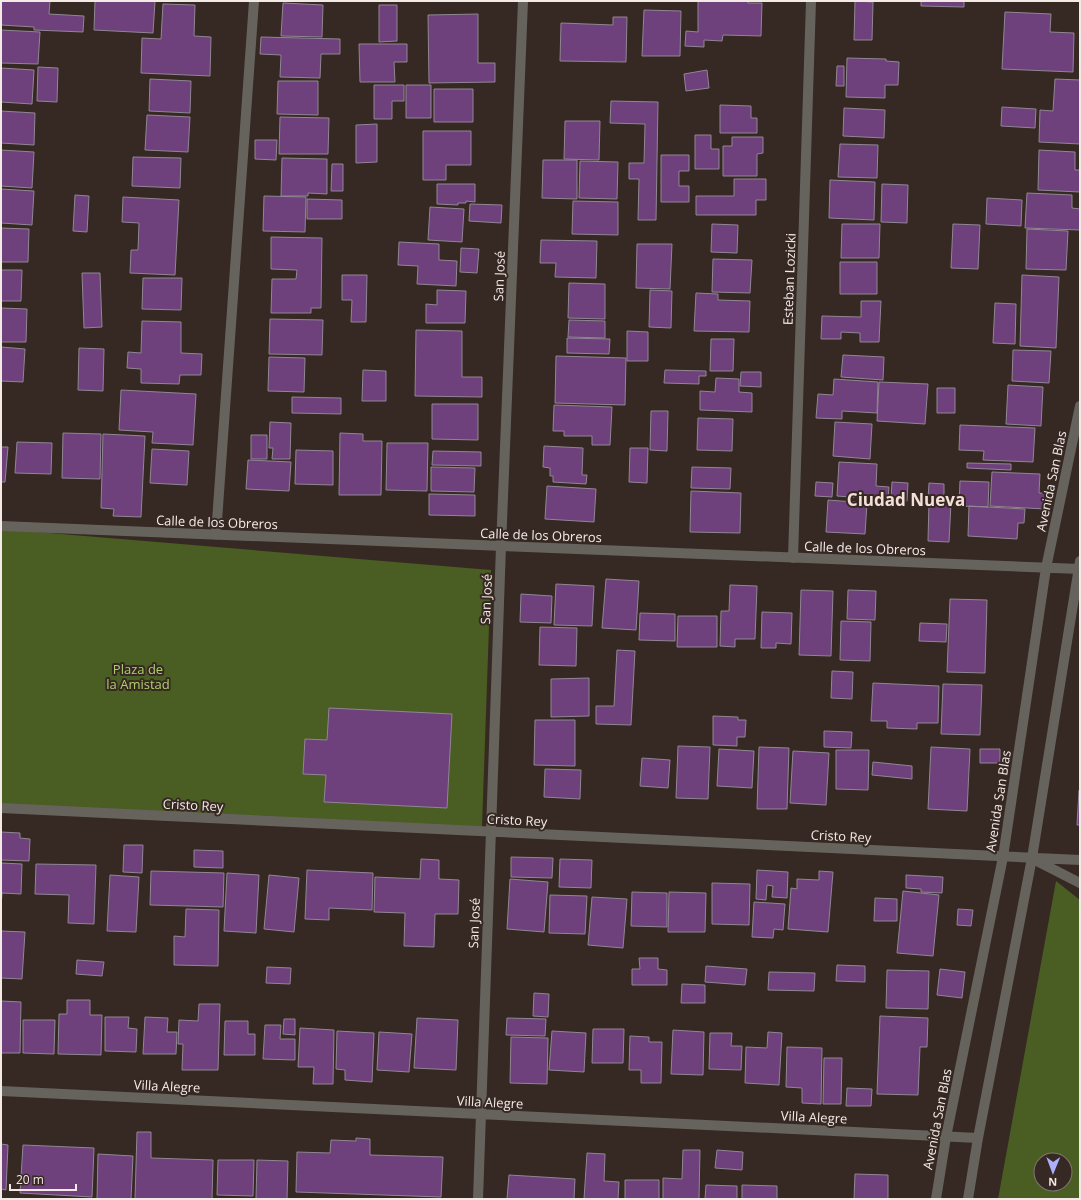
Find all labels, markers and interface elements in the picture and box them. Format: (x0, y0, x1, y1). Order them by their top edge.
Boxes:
street label: Esteban Lozicki (778, 233, 800, 325)
street label: San José (489, 250, 509, 302)
street label: Avenida San Blas (1032, 429, 1070, 533)
district label: Ciudad Nueva (847, 488, 965, 511)
street label: Calle de los Obreros (156, 511, 278, 533)
street label: Calle de los Obreros (480, 524, 602, 546)
street label: Calle de los Obreros (804, 537, 926, 559)
street label: San José (476, 573, 496, 625)
park label: Plaza de la Amistad (106, 660, 170, 693)
street label: Avenida San Blas (981, 749, 1015, 853)
street label: Cristo Rey (162, 794, 224, 816)
street label: Cristo Rey (486, 809, 548, 831)
street label: Cristo Rey (810, 825, 872, 847)
street label: San José (464, 897, 484, 949)
street label: Avenida San Blas (918, 1067, 956, 1171)
street label: Villa Alegre (133, 1075, 201, 1097)
street label: Villa Alegre (456, 1091, 524, 1113)
street label: Villa Alegre (780, 1106, 848, 1128)
north arrow (1033, 1152, 1073, 1192)
scale bar (10, 1166, 76, 1192)
text: 20 m (16, 1171, 44, 1188)
text: N (1048, 1175, 1057, 1190)

